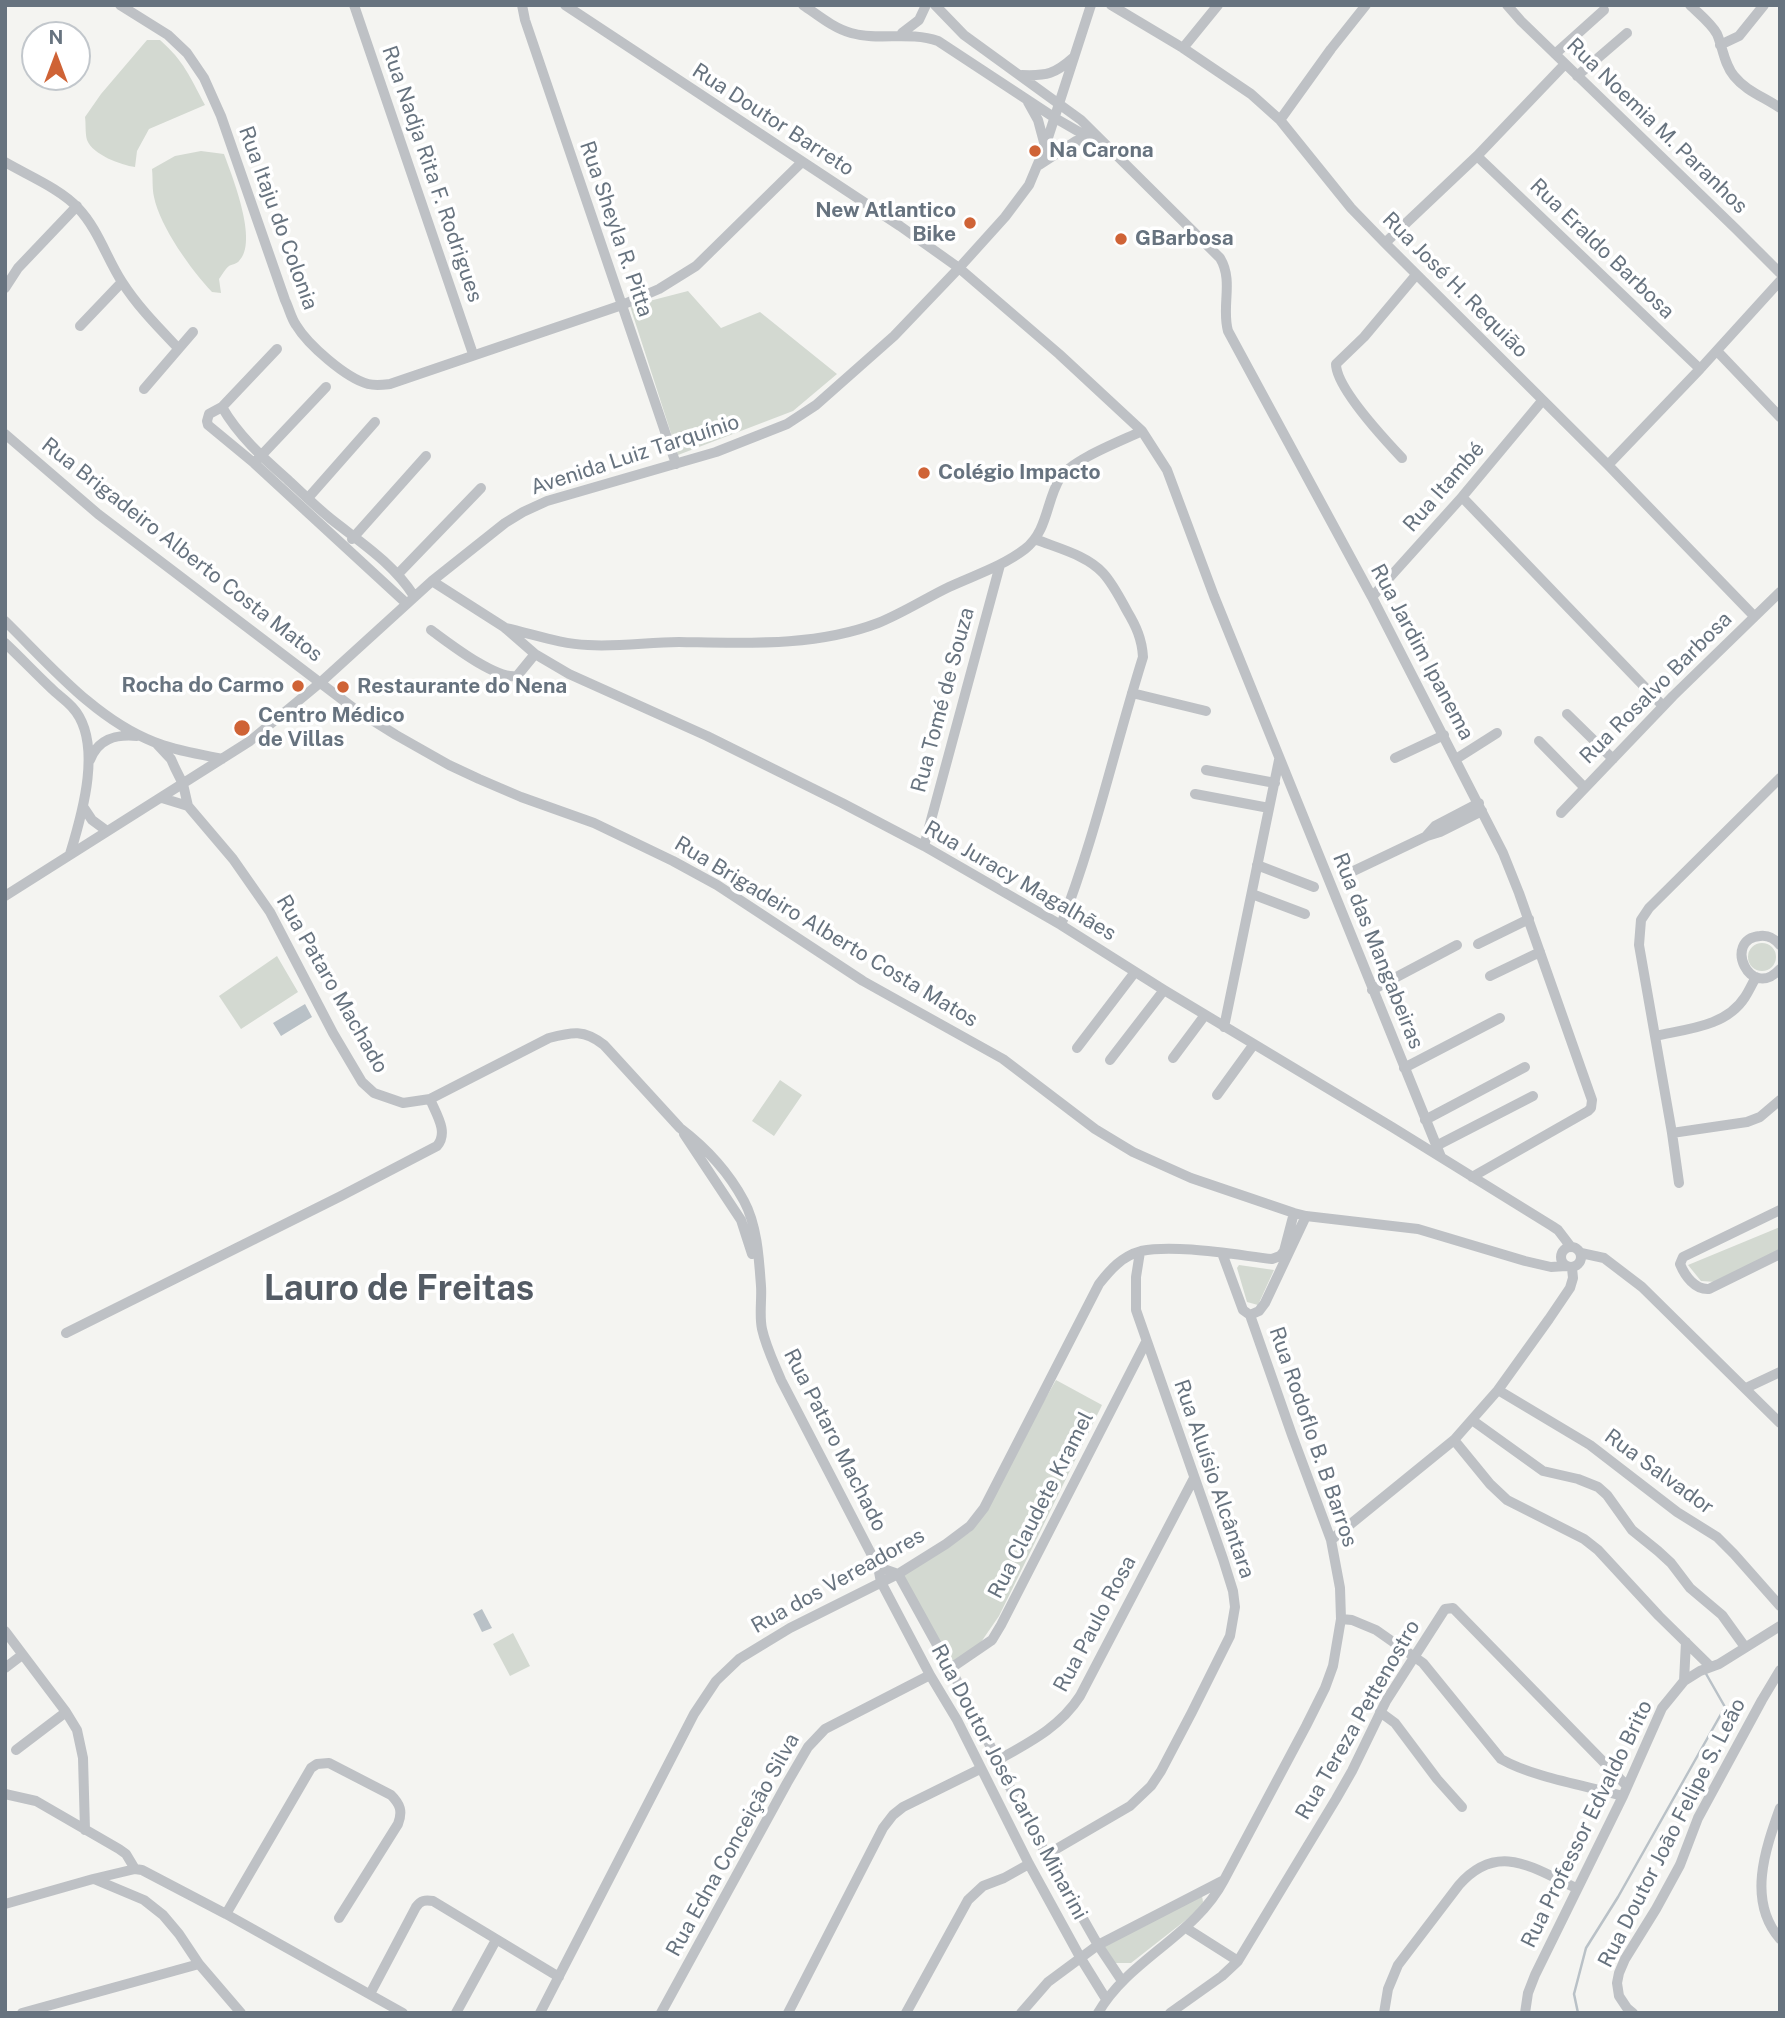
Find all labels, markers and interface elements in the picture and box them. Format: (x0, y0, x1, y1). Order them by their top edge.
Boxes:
north arrow (21, 21, 91, 91)
text: N (49, 26, 63, 48)
street label: Rua Noemia M. Paranhos (1561, 33, 1753, 219)
street label: Rua Nadja Rita F. Rodrigues (376, 43, 488, 305)
street label: Rua Doutor Barreto (687, 58, 859, 182)
street label: Rua Itaju do Colonia (233, 123, 323, 313)
street label: Rua Sheyla R. Pitta (574, 138, 658, 320)
place label: Na Carona (1049, 138, 1154, 164)
marker: Na Carona (1027, 143, 1043, 159)
street label: Rua Eraldo Barbosa (1525, 174, 1679, 324)
place label: New Atlantico Bike (815, 198, 956, 248)
street label: Rua José H. Requião (1377, 207, 1533, 363)
marker: New Atlantico Bike (962, 215, 978, 231)
place label: GBarbosa (1135, 226, 1234, 252)
marker: GBarbosa (1113, 231, 1129, 247)
street label: Avenida Luiz Tarquínio (528, 409, 742, 501)
street label: Rua Brigadeiro Alberto Costa Matos (37, 433, 327, 667)
street label: Rua Itambé (1398, 437, 1490, 537)
place label: Colégio Impacto (938, 460, 1101, 486)
marker: Colégio Impacto (916, 465, 932, 481)
street label: Rua Jardim Ipanema (1365, 560, 1479, 744)
street label: Rua Tomé de Souza (906, 605, 980, 795)
street label: Rua Rosalvo Barbosa (1575, 607, 1737, 769)
place label: Rocha do Carmo (121, 673, 284, 699)
place label: Restaurante do Nena (357, 674, 567, 700)
marker: Rocha do Carmo (290, 678, 306, 694)
marker: Restaurante do Nena (335, 679, 351, 695)
place label: Centro Médico de Villas (258, 703, 405, 753)
marker: Centro Médico de Villas (232, 718, 252, 738)
street label: Rua Juracy Magalhães (920, 816, 1120, 946)
street label: Rua Brigadeiro Alberto Costa Matos (670, 831, 982, 1033)
street label: Rua das Mangabeiras (1327, 849, 1429, 1053)
street label: Rua Pataro Machado (271, 890, 393, 1078)
district label: Lauro de Freitas (264, 1268, 534, 1310)
street label: Rua Rodoflo B. B Barros (1263, 1324, 1363, 1550)
street label: Rua Pataro Machado (778, 1345, 892, 1535)
street label: Rua Aluísio Alcântara (1168, 1376, 1260, 1582)
street label: Rua Claudete Kramel (983, 1407, 1099, 1603)
street label: Rua Salvador (1599, 1424, 1719, 1520)
street label: Rua dos Vereadores (747, 1523, 929, 1639)
street label: Rua Paulo Rosa (1048, 1552, 1142, 1696)
street label: Rua Tereza Pettenostro (1291, 1616, 1425, 1824)
street label: Rua Doutor José Carlos Minarini (926, 1640, 1092, 1924)
street label: Rua Doutor João Felipe S. Leão (1593, 1694, 1751, 1972)
street label: Rua Professor Edvaldo Brito (1516, 1696, 1658, 1952)
street label: Rua Edna Conceição Silva (661, 1729, 805, 1961)

